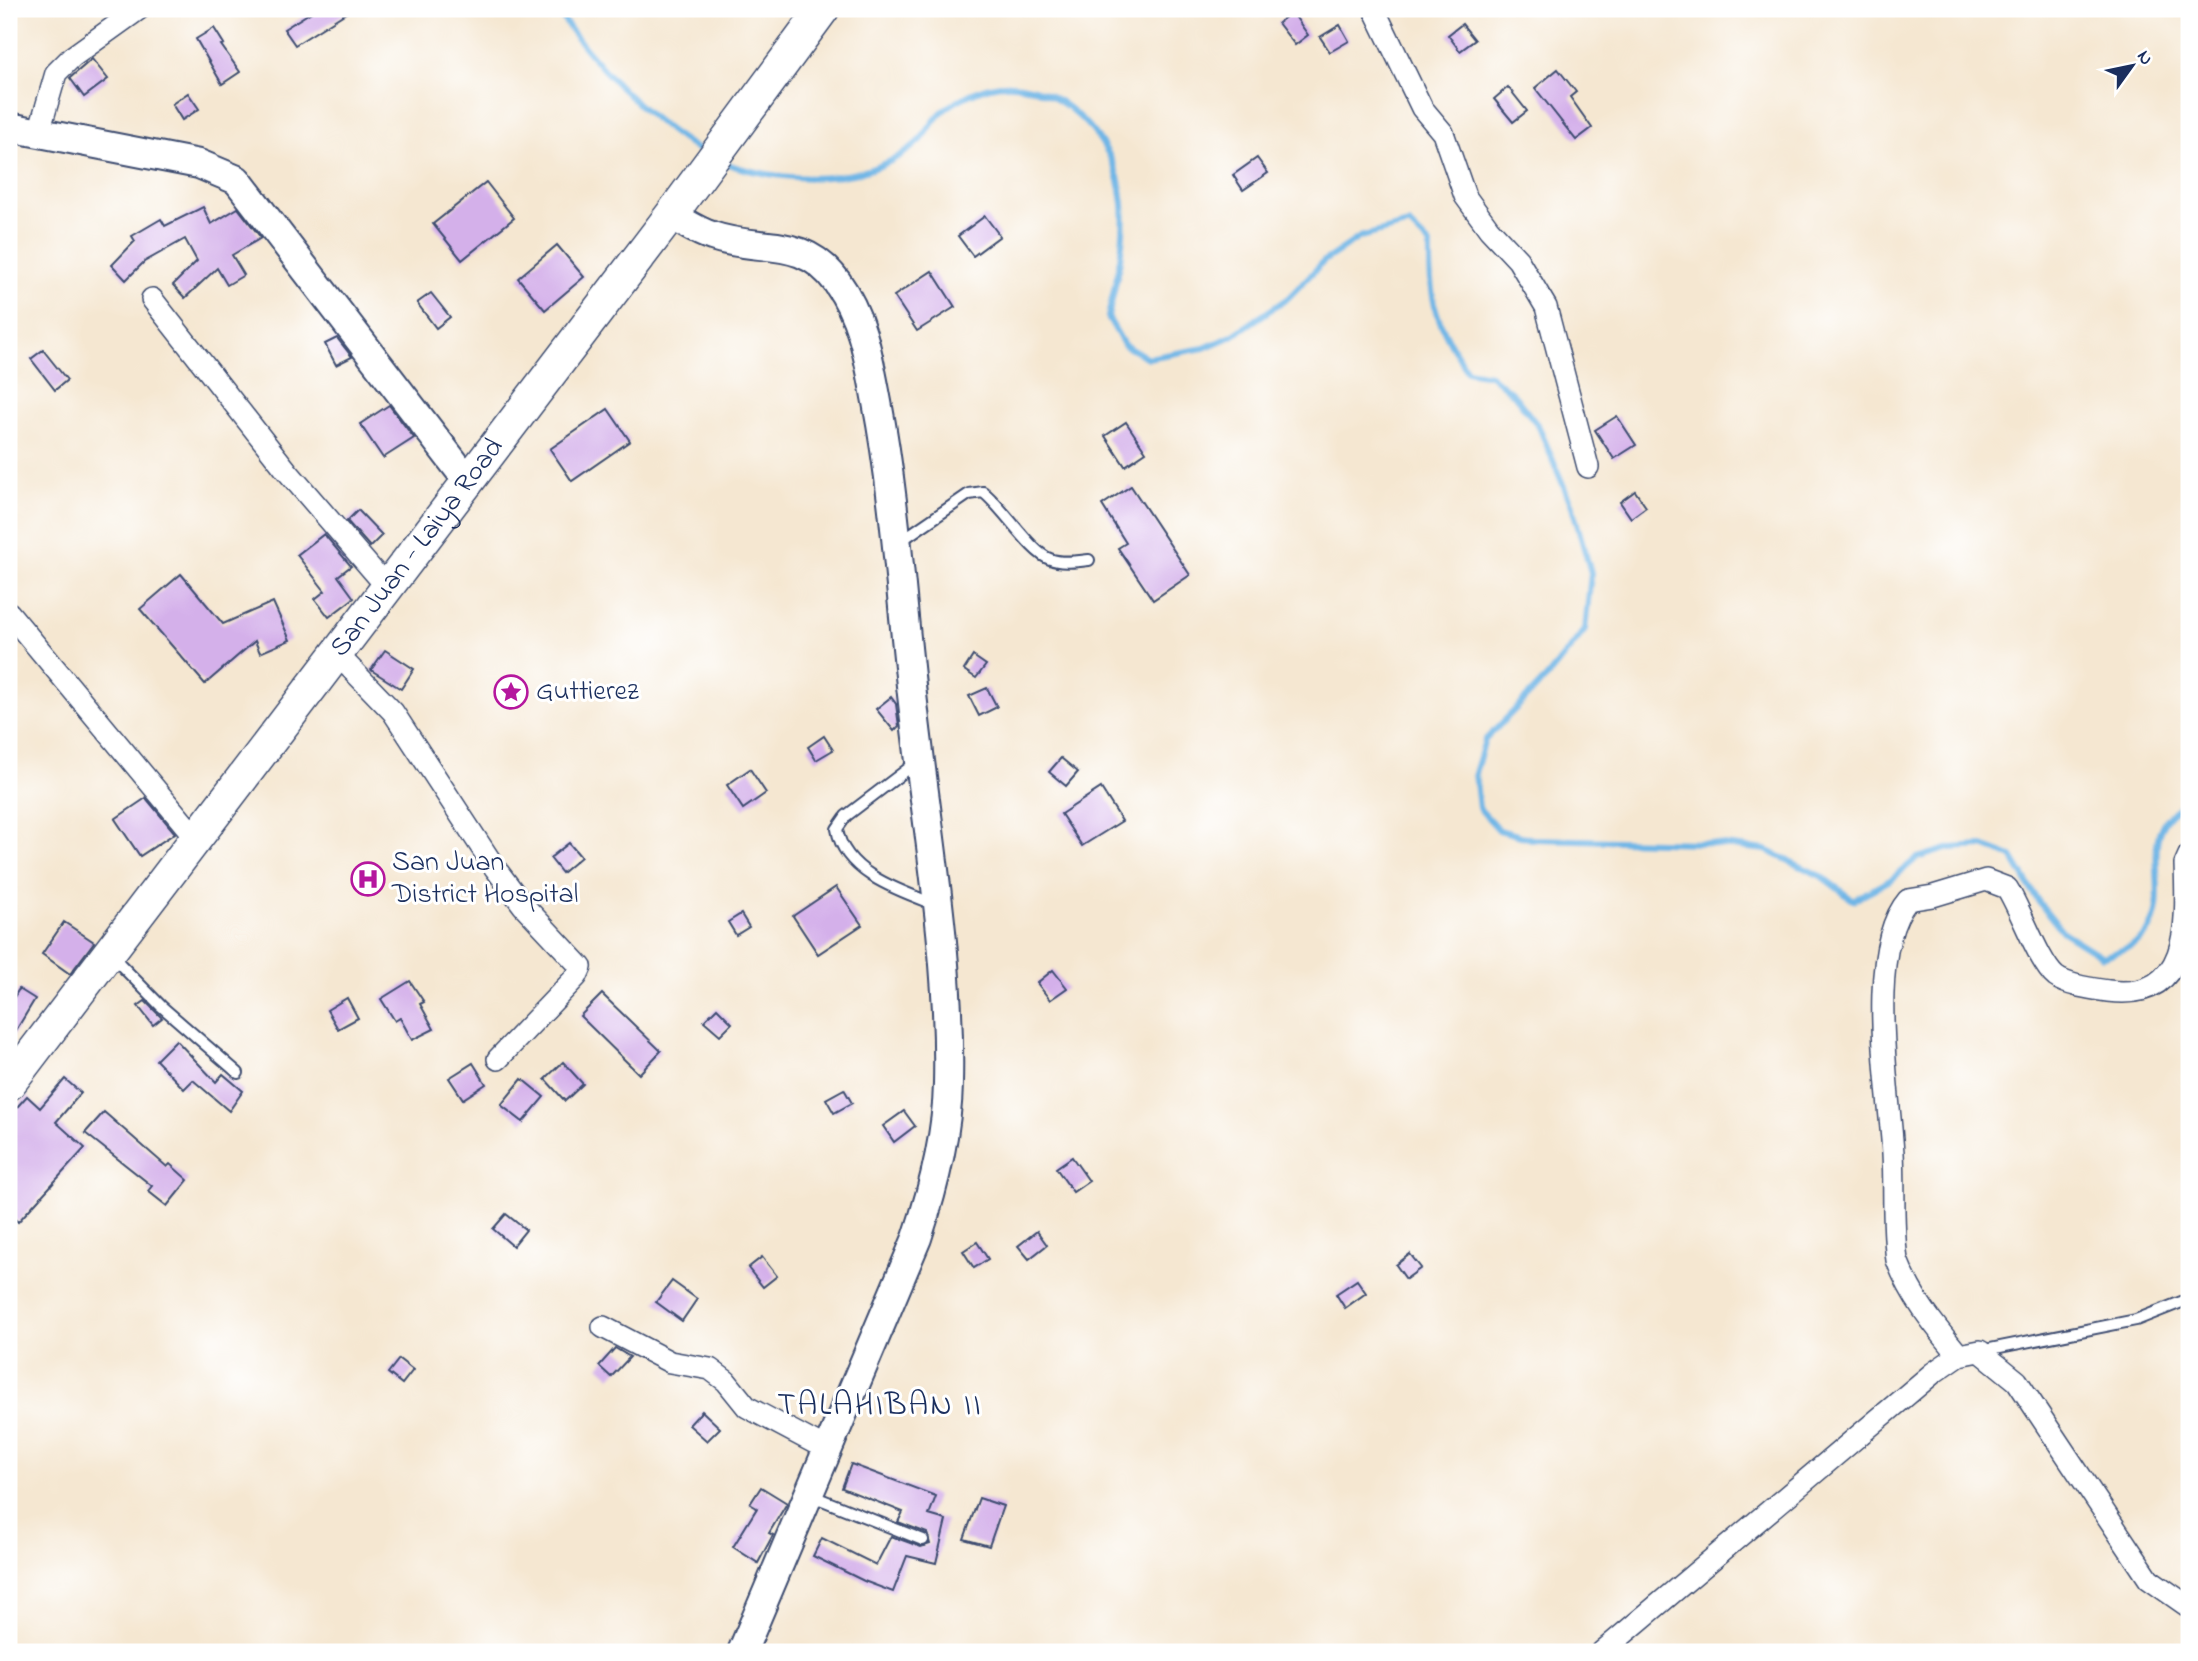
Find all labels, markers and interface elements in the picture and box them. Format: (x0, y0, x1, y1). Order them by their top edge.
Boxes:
north arrow (2096, 32, 2166, 102)
text: N (2129, 45, 2159, 71)
street label: San Juan - Laiya Road (320, 429, 515, 666)
place label: Guttierez (536, 672, 639, 713)
place icon: Guttierez (492, 673, 530, 711)
place label: San Juan District Hospital (391, 843, 578, 916)
hospital icon: San Juan District Hospital (349, 860, 387, 898)
district label: TALAHIBAN II (777, 1383, 983, 1430)

